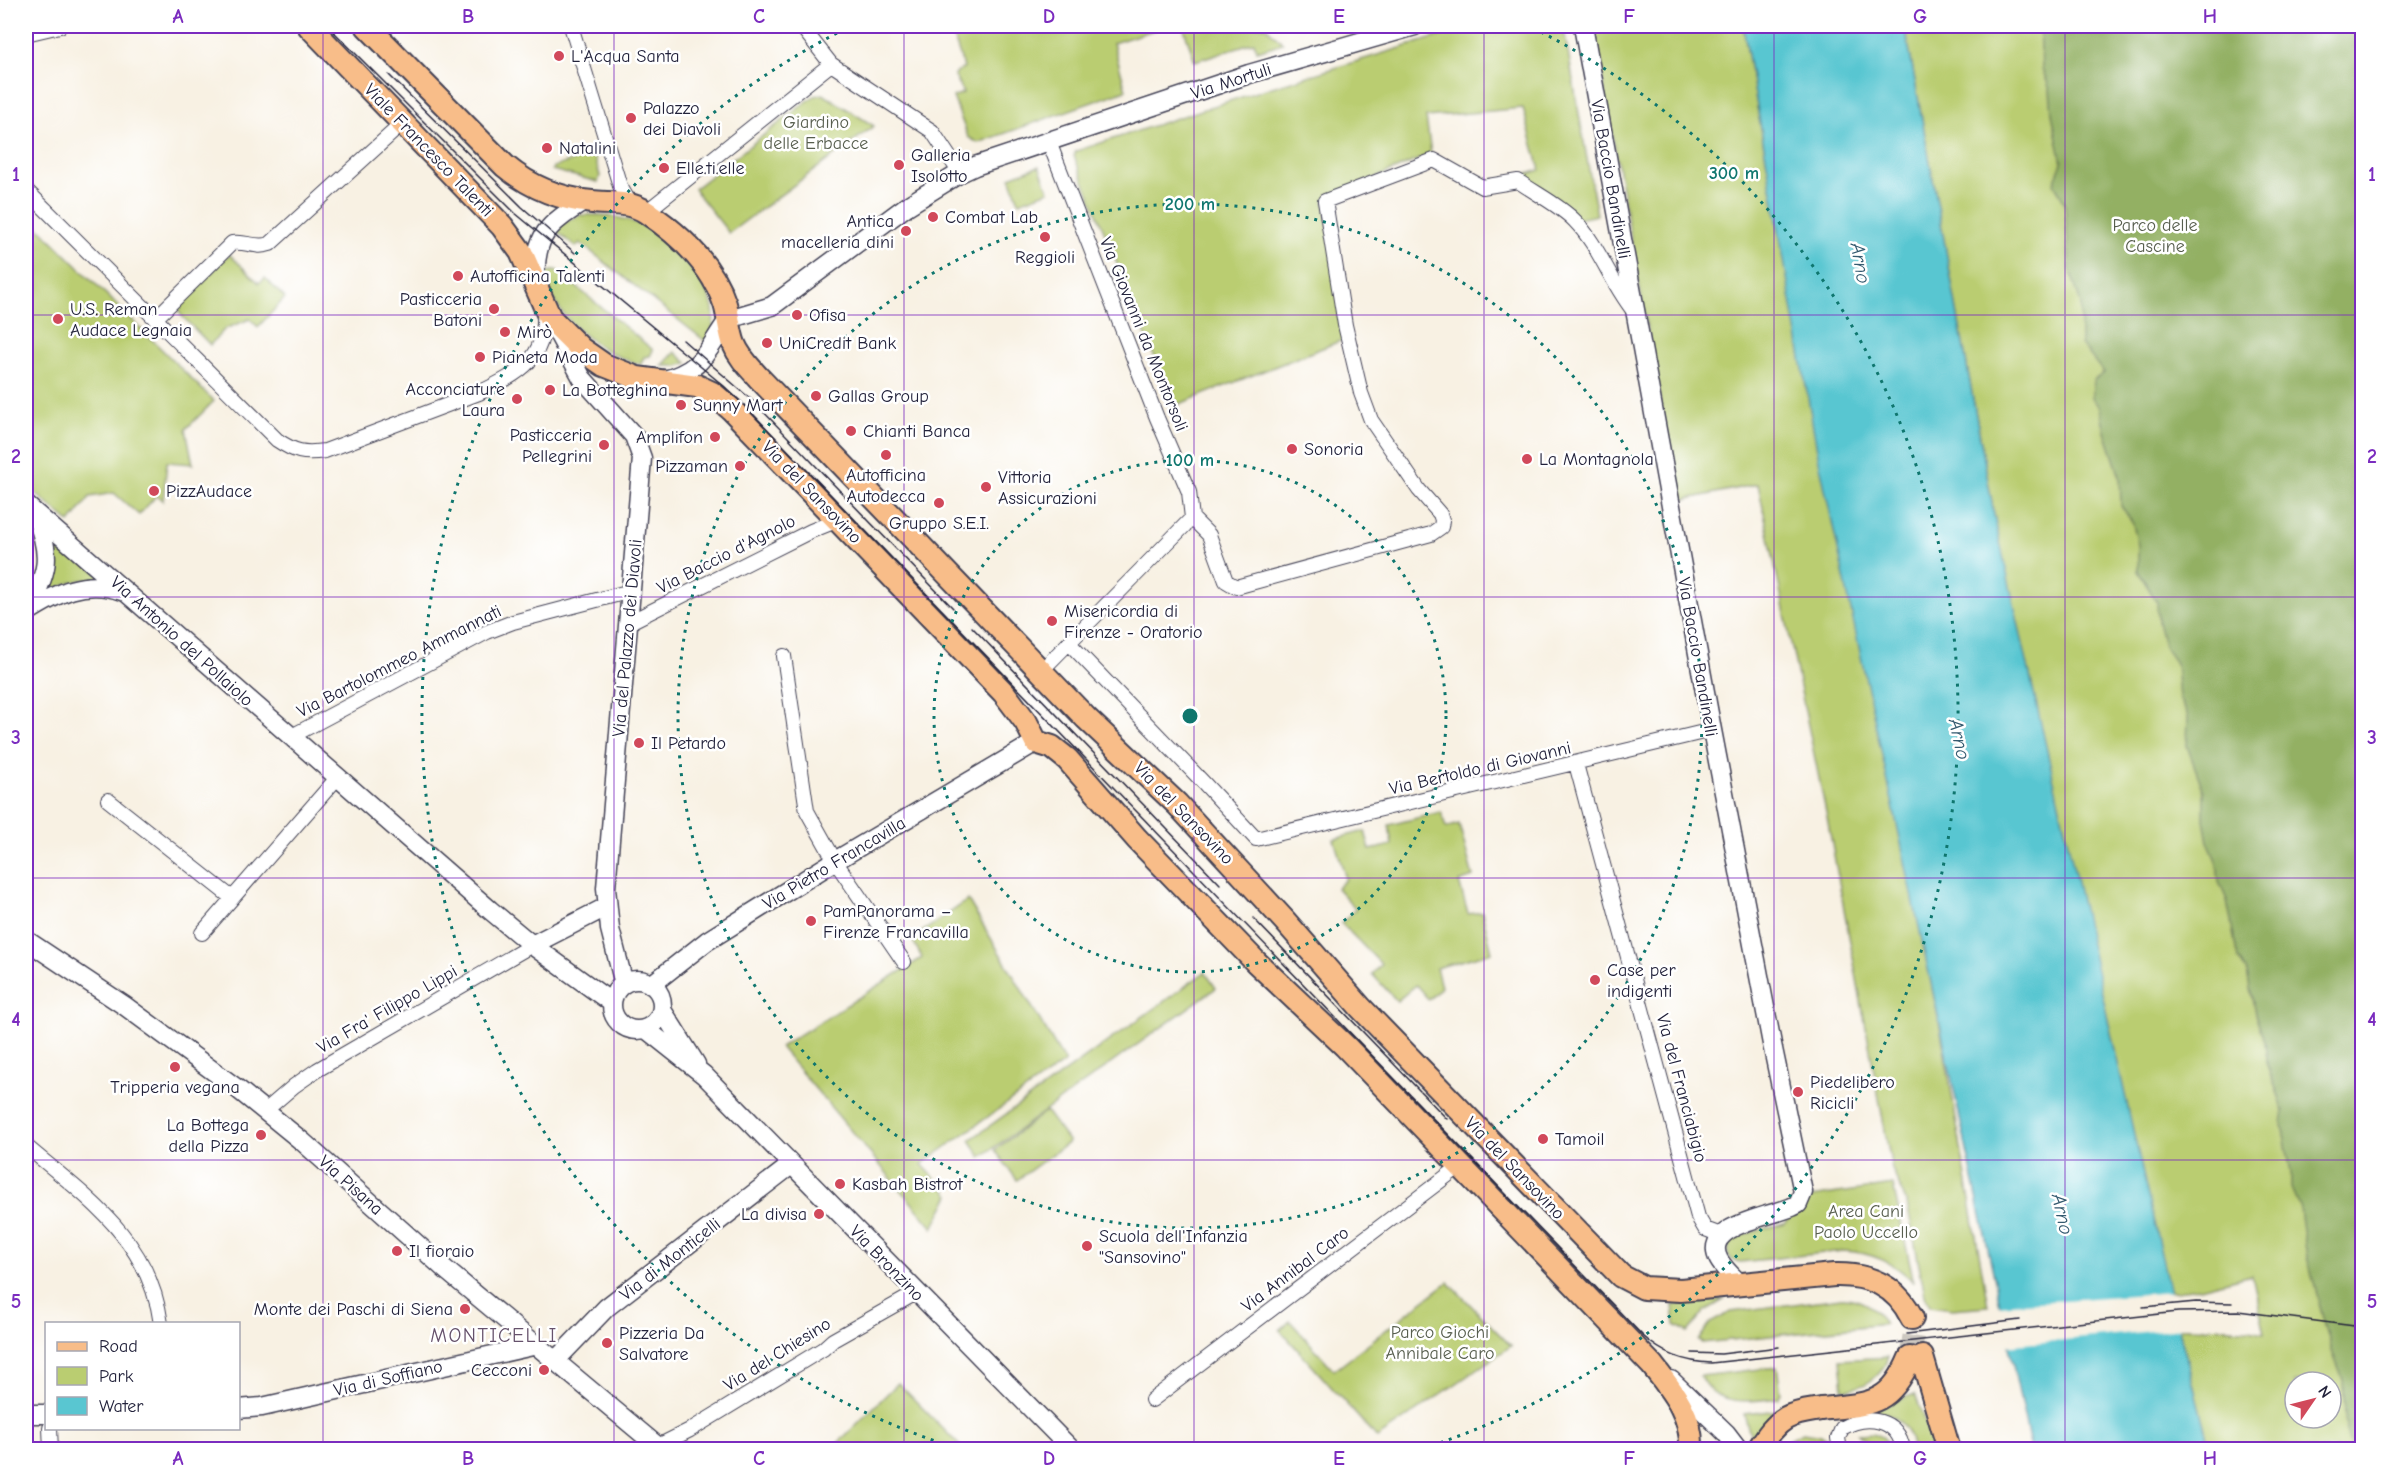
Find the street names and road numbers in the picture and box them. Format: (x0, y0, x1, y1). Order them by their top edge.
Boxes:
street label: Via Mortuli (1188, 59, 1274, 104)
street label: Viale Francesco Talenti (360, 79, 498, 221)
street label: Via Baccio Bandinelli (1586, 98, 1635, 260)
street label: Via Giovanni da Montorsoli (1095, 234, 1192, 434)
street label: Via del Sansovino (757, 437, 866, 548)
street label: Via Baccio d'Agnolo (654, 510, 799, 598)
street label: Via del Palazzo dei Diavoli (608, 538, 647, 738)
street label: Via Antonio del Pollaiolo (106, 572, 257, 711)
street label: Via Baccio Bandinelli (1673, 576, 1722, 738)
street label: Via Bartolommeo Ammannati (294, 601, 505, 722)
street label: Via Bertoldo di Giovanni (1387, 737, 1573, 800)
street label: Via del Sansovino (1129, 758, 1238, 869)
street label: Via Pietro Francavilla (759, 812, 909, 914)
street label: Via Fra' Filippo Lippi (313, 961, 461, 1058)
street label: Via del Franciabigio (1652, 1012, 1711, 1165)
street label: Via del Sansovino (1460, 1113, 1569, 1224)
street label: Via Pisana (314, 1151, 387, 1220)
street label: Via di Monticelli (616, 1214, 725, 1305)
street label: Via Bronzino (845, 1221, 928, 1306)
street label: Via Annibal Caro (1237, 1222, 1353, 1317)
street label: Via del Chiesino (720, 1313, 835, 1396)
street label: Via di Soffiano (332, 1356, 445, 1401)

